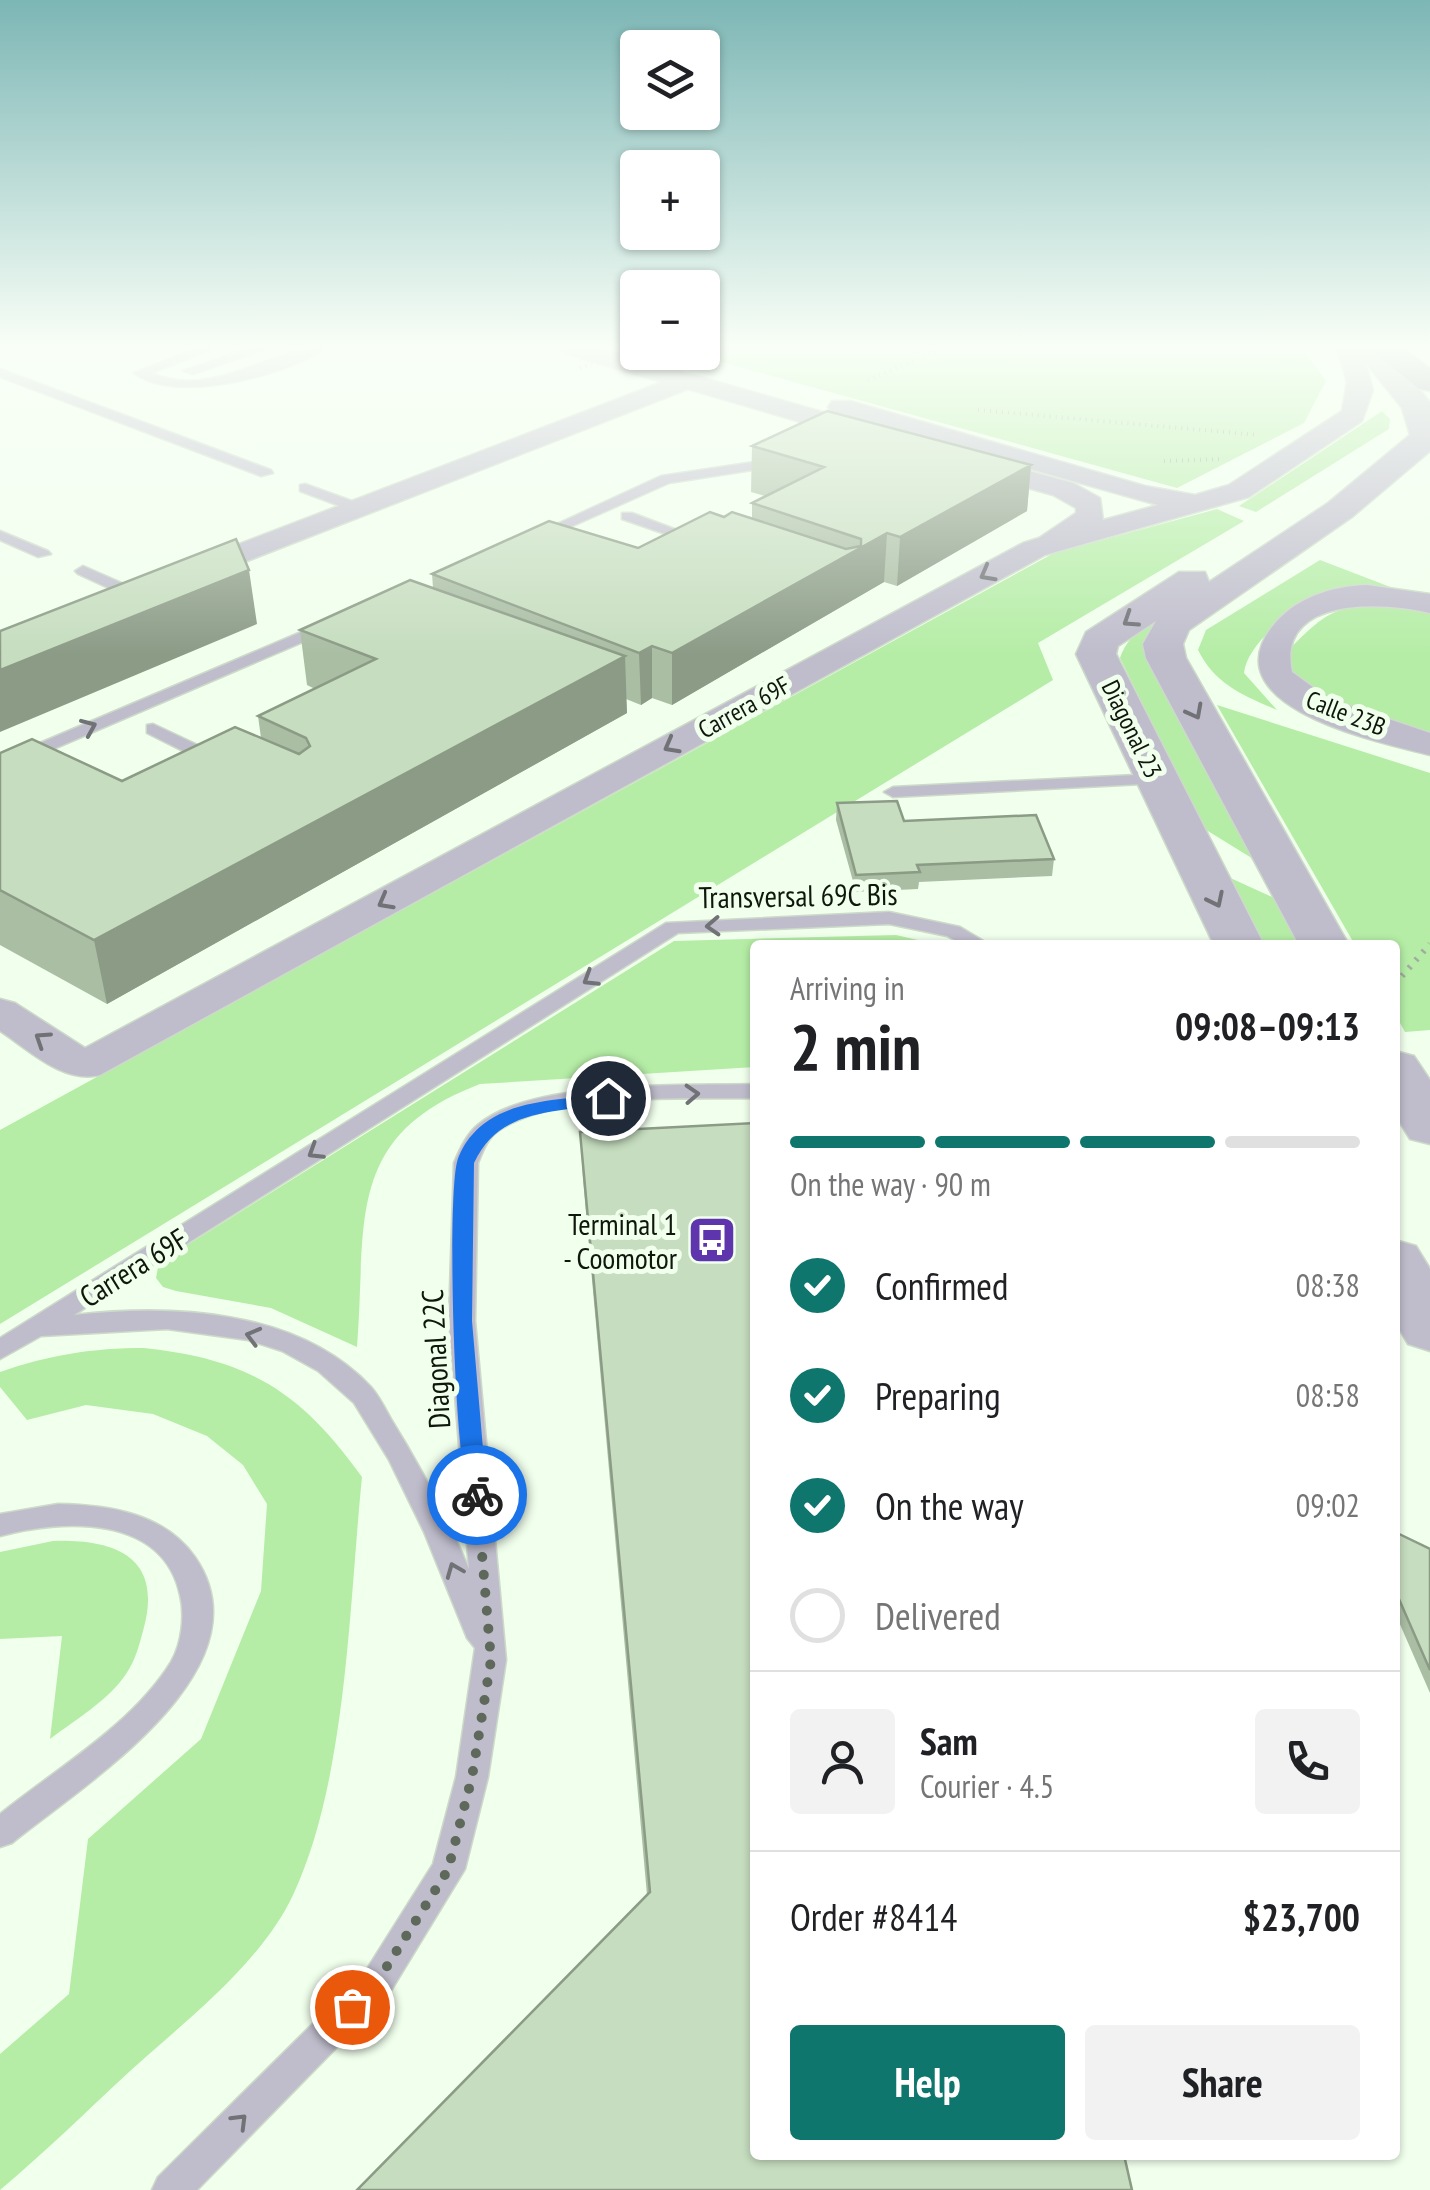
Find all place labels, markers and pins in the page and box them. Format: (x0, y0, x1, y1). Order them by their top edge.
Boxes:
pin (566, 1056, 651, 1141)
place label: Terminal 1 - Coomotor (563, 1204, 678, 1277)
bus stop icon: Terminal 1 - Coomotor (686, 1214, 738, 1266)
pin (310, 1965, 395, 2050)

